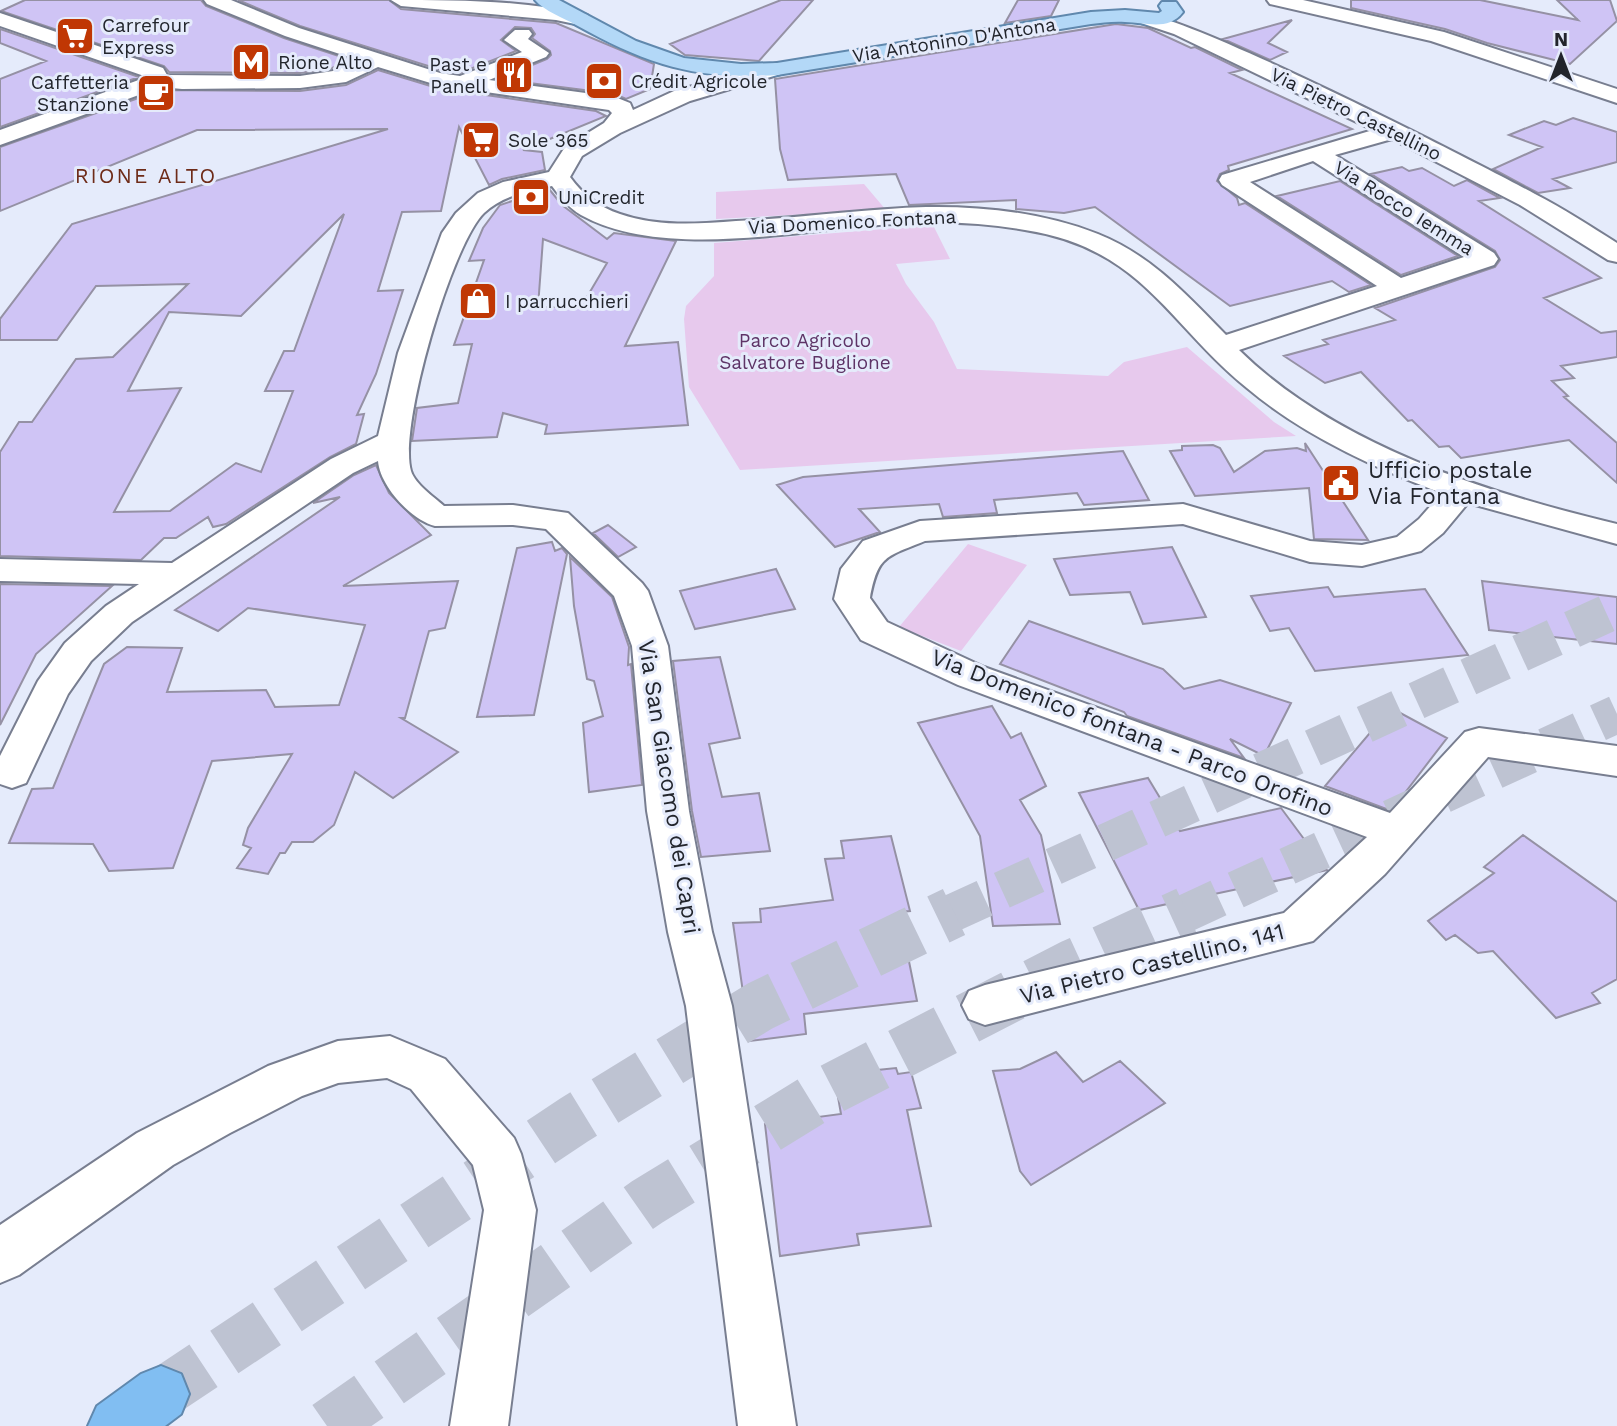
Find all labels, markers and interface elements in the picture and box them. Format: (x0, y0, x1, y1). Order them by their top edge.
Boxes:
street label: Via Antonino D'Antona (851, 13, 1058, 67)
place label: Carrefour Express (102, 14, 190, 59)
supermarket icon: Carrefour Express (54, 15, 96, 57)
north arrow (1526, 21, 1596, 91)
text: N (1554, 28, 1568, 51)
metro station icon: Rione Alto (230, 41, 272, 83)
place label: Rione Alto (278, 51, 373, 74)
place label: Past e Panell (429, 53, 487, 98)
restaurant icon: Past e Panell (493, 54, 535, 96)
bank icon: Crédit Agricole (583, 60, 625, 102)
street label: Via Pietro Castellino (1267, 63, 1445, 165)
place label: Crédit Agricole (631, 70, 767, 93)
place label: Caffetteria Stanzione (31, 71, 129, 116)
cafe icon: Caffetteria Stanzione (135, 72, 177, 114)
supermarket icon: Sole 365 (460, 119, 502, 161)
place label: Sole 365 (508, 129, 589, 152)
street label: Via Rocco Iemma (1330, 156, 1478, 260)
district label: RIONE ALTO (75, 163, 217, 188)
bank icon: UniCredit (510, 176, 552, 218)
place label: UniCredit (558, 186, 645, 209)
street label: Via Domenico Fontana (747, 205, 957, 239)
shop icon: I parrucchieri (457, 280, 499, 322)
place label: I parrucchieri (505, 290, 629, 313)
park label: Parco Agricolo Salvatore Buglione (719, 329, 891, 374)
place label: Ufficio postale Via Fontana (1368, 457, 1532, 510)
public building icon: Ufficio postale Via Fontana (1320, 462, 1362, 504)
street label: Via San Giacomo dei Capri (632, 638, 706, 936)
street label: Via Domenico fontana - Parco Orofino (927, 644, 1337, 822)
street label: Via Pietro Castellino, 141 (1017, 918, 1287, 1010)

